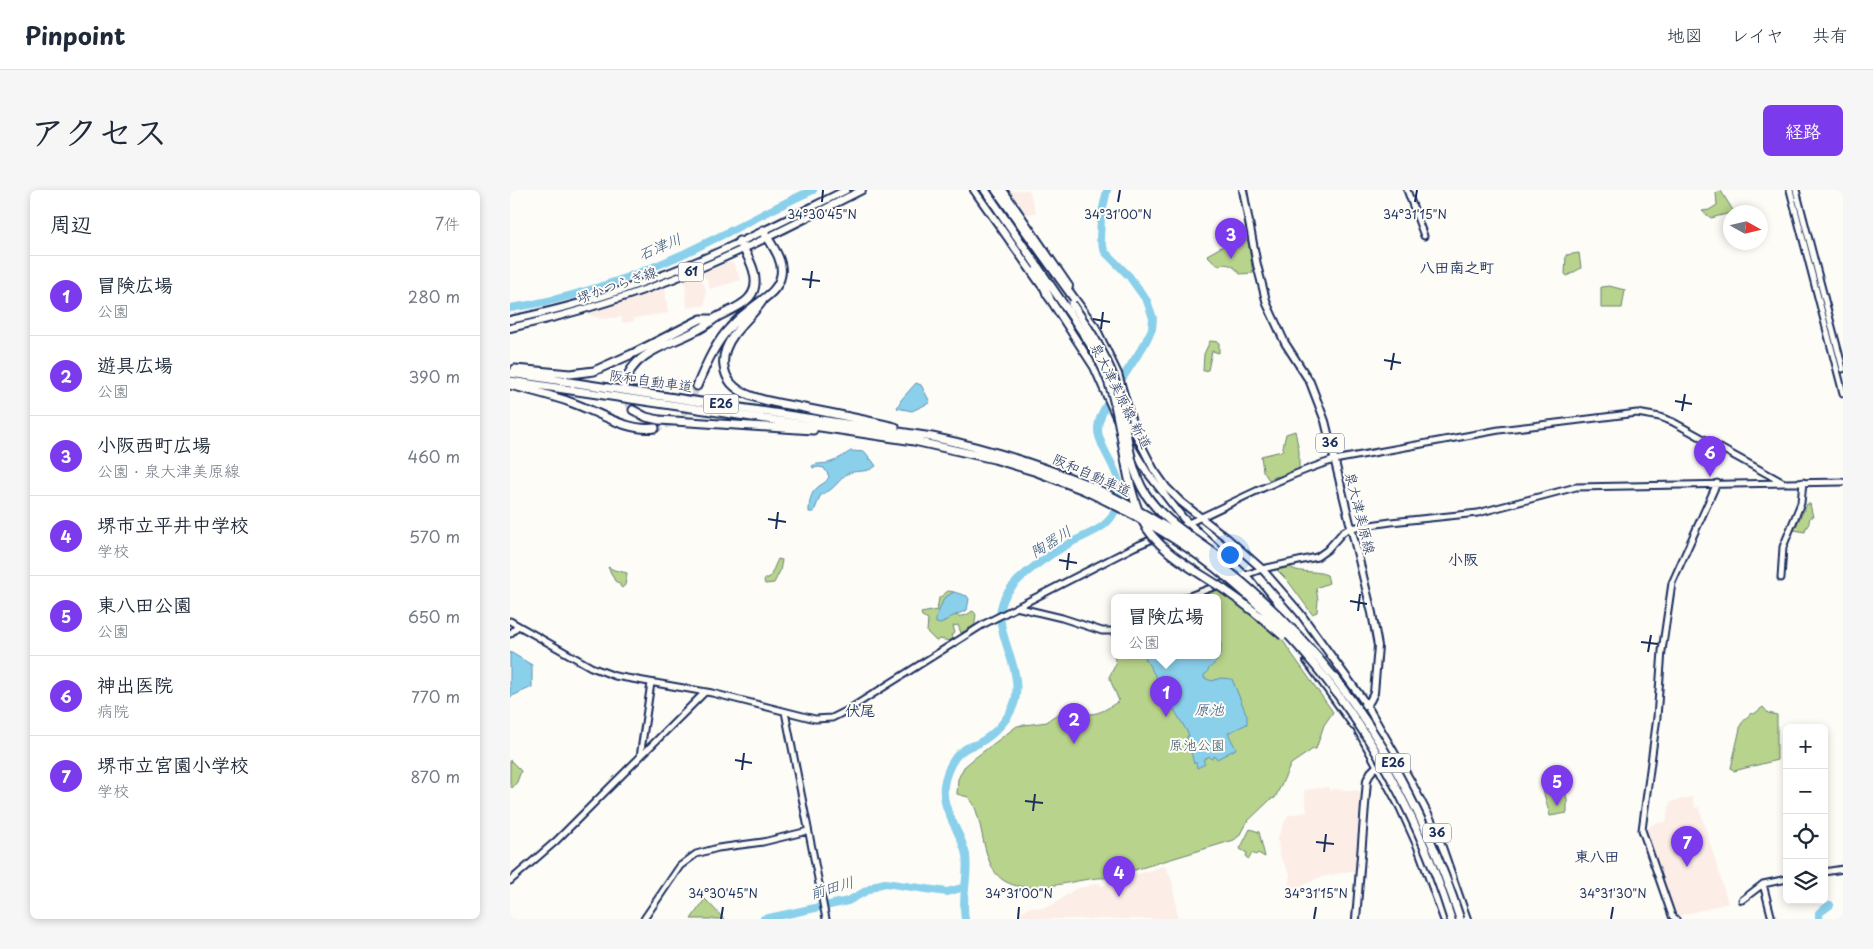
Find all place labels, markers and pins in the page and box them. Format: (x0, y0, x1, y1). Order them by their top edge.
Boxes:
pin: 3 (1215, 218, 1247, 259)
pin: 6 (1694, 436, 1726, 477)
pin: 1 (1150, 676, 1182, 717)
pin: 2 (1058, 703, 1090, 744)
pin: 5 (1541, 765, 1573, 806)
pin: 7 (1671, 826, 1703, 867)
pin: 4 (1103, 856, 1135, 897)

